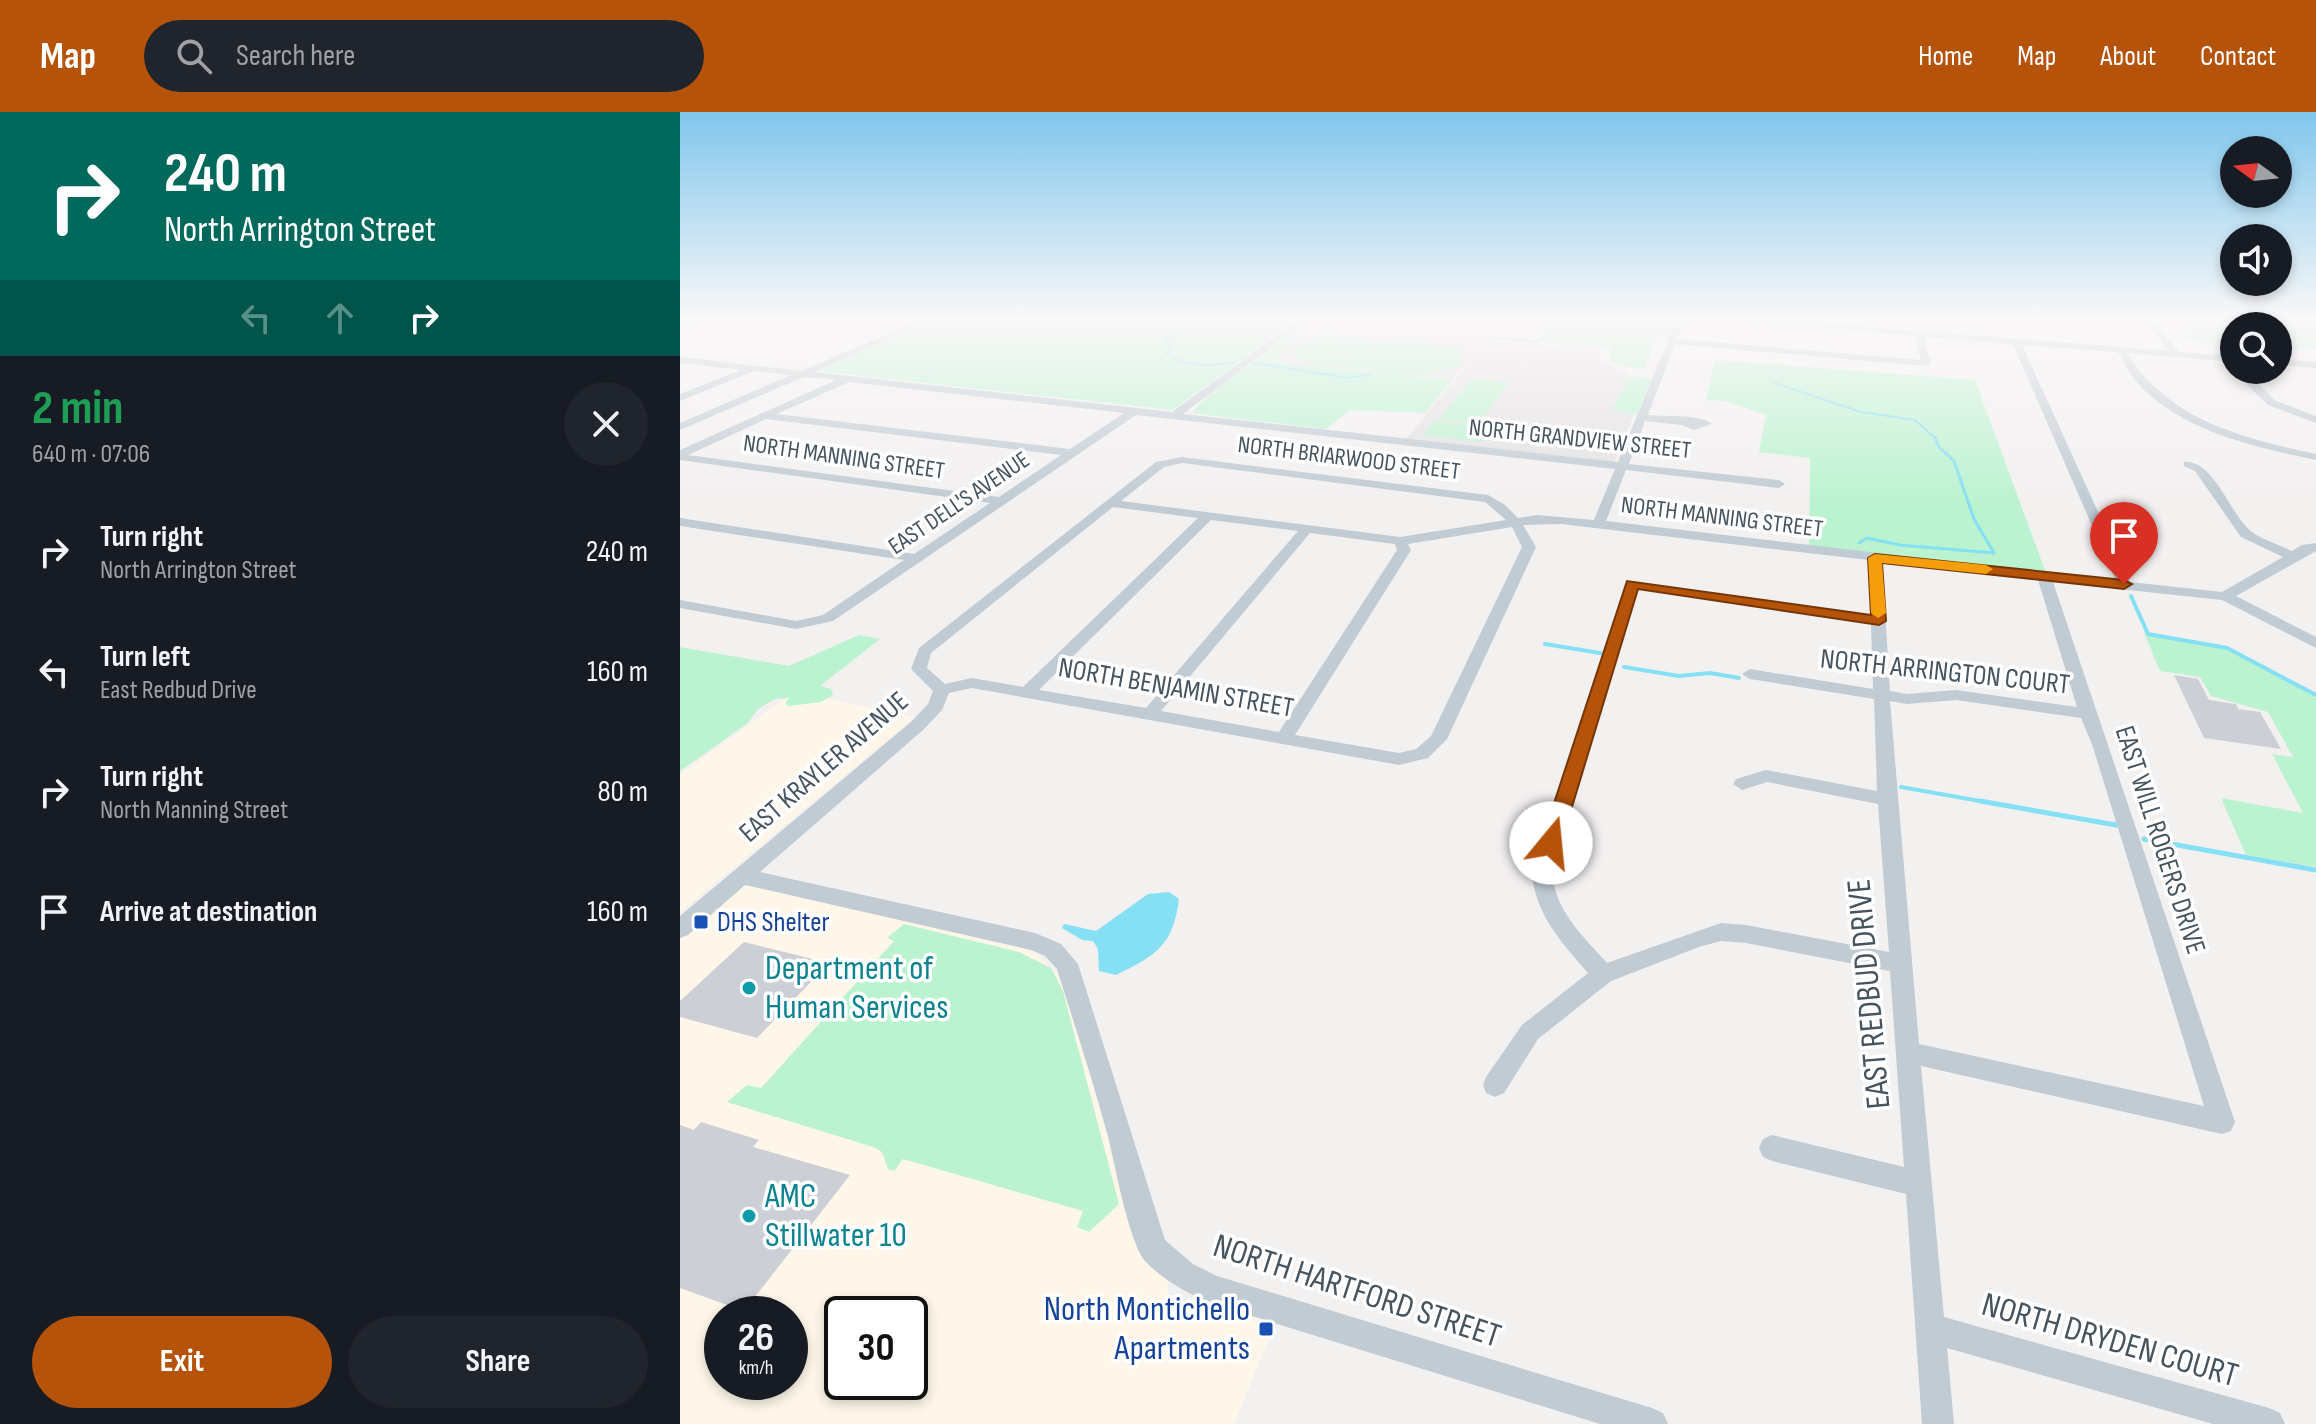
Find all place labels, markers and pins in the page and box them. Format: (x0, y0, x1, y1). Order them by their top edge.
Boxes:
pin (2090, 502, 2158, 584)
place label: DHS Shelter (717, 906, 829, 939)
marker: DHS Shelter (692, 913, 710, 931)
place label: Department of Human Services (765, 948, 948, 1028)
marker: Department of Human Services (740, 979, 758, 997)
place label: AMC Stillwater 10 (764, 1176, 907, 1256)
marker: AMC Stillwater 10 (740, 1207, 758, 1225)
place label: North Montichello Apartments (1044, 1289, 1250, 1369)
marker: North Montichello Apartments (1257, 1320, 1275, 1338)

